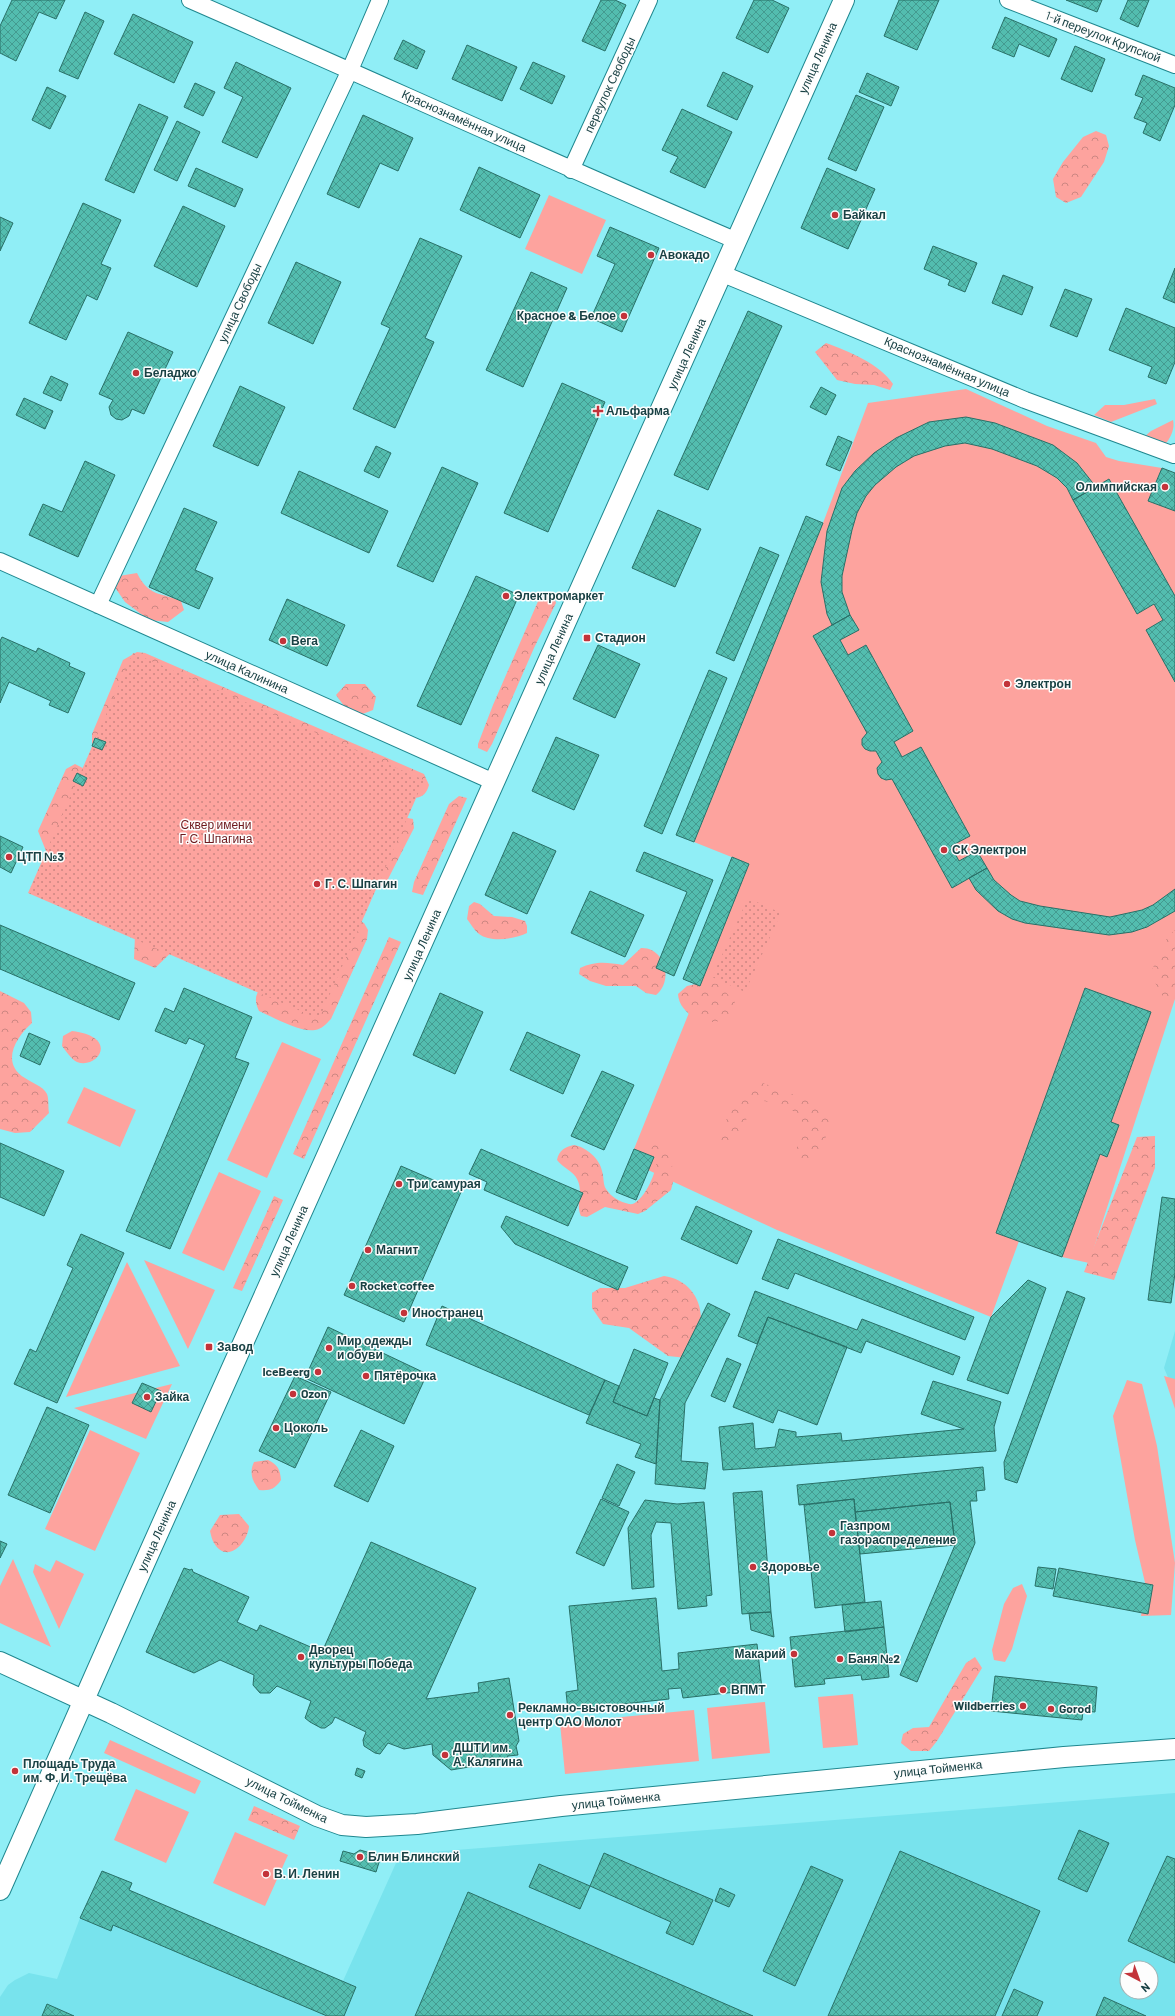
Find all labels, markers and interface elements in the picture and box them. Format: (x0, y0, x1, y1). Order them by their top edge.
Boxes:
street label: 1-й переулок Крупской (1043, 8, 1163, 65)
street label: улица Ленина (795, 19, 840, 96)
street label: переулок Свободы (581, 34, 638, 135)
street label: Краснознамённая улица (399, 86, 529, 155)
place label: Байкал (843, 207, 886, 221)
marker: Байкал (830, 210, 840, 220)
place label: Авокадо (659, 247, 710, 262)
marker: Авокадо (646, 250, 656, 260)
street label: улица Свободы (215, 261, 264, 345)
place label: Красное & Белое (517, 308, 616, 323)
marker: Красное & Белое (619, 311, 629, 321)
street label: улица Ленина (664, 315, 709, 392)
street label: Краснознамённая улица (882, 333, 1013, 400)
place label: Беладжо (144, 365, 197, 380)
marker: Беладжо (131, 368, 141, 378)
place label: Альфарма (606, 403, 670, 418)
marker: Альфарма (593, 406, 603, 416)
place label: Олимпийская (1076, 479, 1157, 493)
marker: Олимпийская (1160, 482, 1170, 492)
place label: Электромаркет (514, 588, 604, 603)
marker: Электромаркет (501, 591, 511, 601)
street label: улица Ленина (531, 610, 576, 687)
place label: Стадион (595, 630, 646, 645)
place label: Вега (291, 633, 318, 647)
marker: Стадион (582, 633, 592, 643)
marker: Вега (278, 636, 288, 646)
street label: улица Калинина (203, 647, 291, 697)
place label: Электрон (1015, 676, 1071, 691)
marker: Электрон (1002, 679, 1012, 689)
park label: Сквер имени Г.С. Шпагина (180, 817, 253, 845)
place label: СК Электрон (952, 842, 1027, 857)
marker: СК Электрон (939, 845, 949, 855)
place label: ЦТП №3 (17, 849, 64, 864)
marker: ЦТП №3 (4, 852, 14, 862)
place label: Г. С. Шпагин (325, 876, 397, 890)
marker: Г. С. Шпагин (312, 879, 322, 889)
street label: улица Ленина (399, 906, 444, 983)
place label: Три самурая (407, 1176, 481, 1191)
marker: Три самурая (394, 1179, 404, 1189)
street label: улица Ленина (266, 1202, 311, 1279)
place label: Магнит (376, 1242, 418, 1256)
marker: Магнит (363, 1245, 373, 1255)
place label: Rocket coffee (360, 1278, 435, 1292)
marker: Rocket coffee (347, 1281, 357, 1291)
place label: Иностранец (412, 1305, 484, 1320)
marker: Иностранец (399, 1308, 409, 1318)
place label: Мир одежды и обуви (337, 1333, 412, 1362)
place label: Завод (217, 1339, 254, 1354)
marker: Завод (204, 1342, 214, 1352)
marker: Мир одежды и обуви (324, 1343, 334, 1353)
place label: IceBeerg (262, 1364, 310, 1378)
marker: IceBeerg (313, 1367, 323, 1377)
place label: Пятёрочка (374, 1368, 437, 1383)
marker: Пятёрочка (361, 1371, 371, 1381)
place label: Ozon (301, 1386, 327, 1400)
place label: Зайка (155, 1389, 190, 1403)
marker: Ozon (288, 1389, 298, 1399)
marker: Зайка (142, 1392, 152, 1402)
place label: Цоколь (284, 1420, 328, 1435)
marker: Цоколь (271, 1423, 281, 1433)
street label: улица Ленина (134, 1497, 179, 1574)
place label: Газпром газораспределение (840, 1518, 957, 1547)
marker: Газпром газораспределение (827, 1528, 837, 1538)
place label: Здоровье (761, 1559, 820, 1574)
marker: Здоровье (748, 1562, 758, 1572)
place label: Дворец культуры Победа (309, 1642, 413, 1671)
place label: Макарий (734, 1646, 786, 1661)
marker: Макарий (789, 1649, 799, 1659)
place label: Баня №2 (848, 1651, 900, 1665)
marker: Дворец культуры Победа (296, 1652, 306, 1662)
marker: Баня №2 (835, 1654, 845, 1664)
place label: ВПМТ (731, 1682, 766, 1696)
marker: ВПМТ (718, 1685, 728, 1695)
place label: Wildberries (954, 1698, 1015, 1712)
place label: Рекламно-выстовочный центр ОАО Молот (518, 1700, 665, 1729)
marker: Wildberries (1018, 1701, 1028, 1711)
place label: Gorod (1059, 1701, 1091, 1715)
marker: Gorod (1046, 1704, 1056, 1714)
marker: Рекламно-выстовочный центр ОАО Молот (505, 1710, 515, 1720)
place label: ДШТИ им. А. Калягина (453, 1740, 523, 1768)
marker: ДШТИ им. А. Калягина (440, 1750, 450, 1760)
place label: Площадь Труда им. Ф. И. Трещёва (23, 1756, 127, 1785)
street label: улица Тойменка (893, 1756, 983, 1781)
marker: Площадь Труда им. Ф. И. Трещёва (10, 1766, 20, 1776)
street label: улица Тойменка (244, 1773, 331, 1826)
street label: улица Тойменка (571, 1788, 661, 1813)
place label: Блин Блинский (368, 1849, 460, 1863)
marker: Блин Блинский (355, 1852, 365, 1862)
place label: В. И. Ленин (274, 1866, 340, 1880)
marker: В. И. Ленин (261, 1869, 271, 1879)
north arrow (1119, 1960, 1159, 2000)
text: N (1139, 1981, 1153, 1995)

